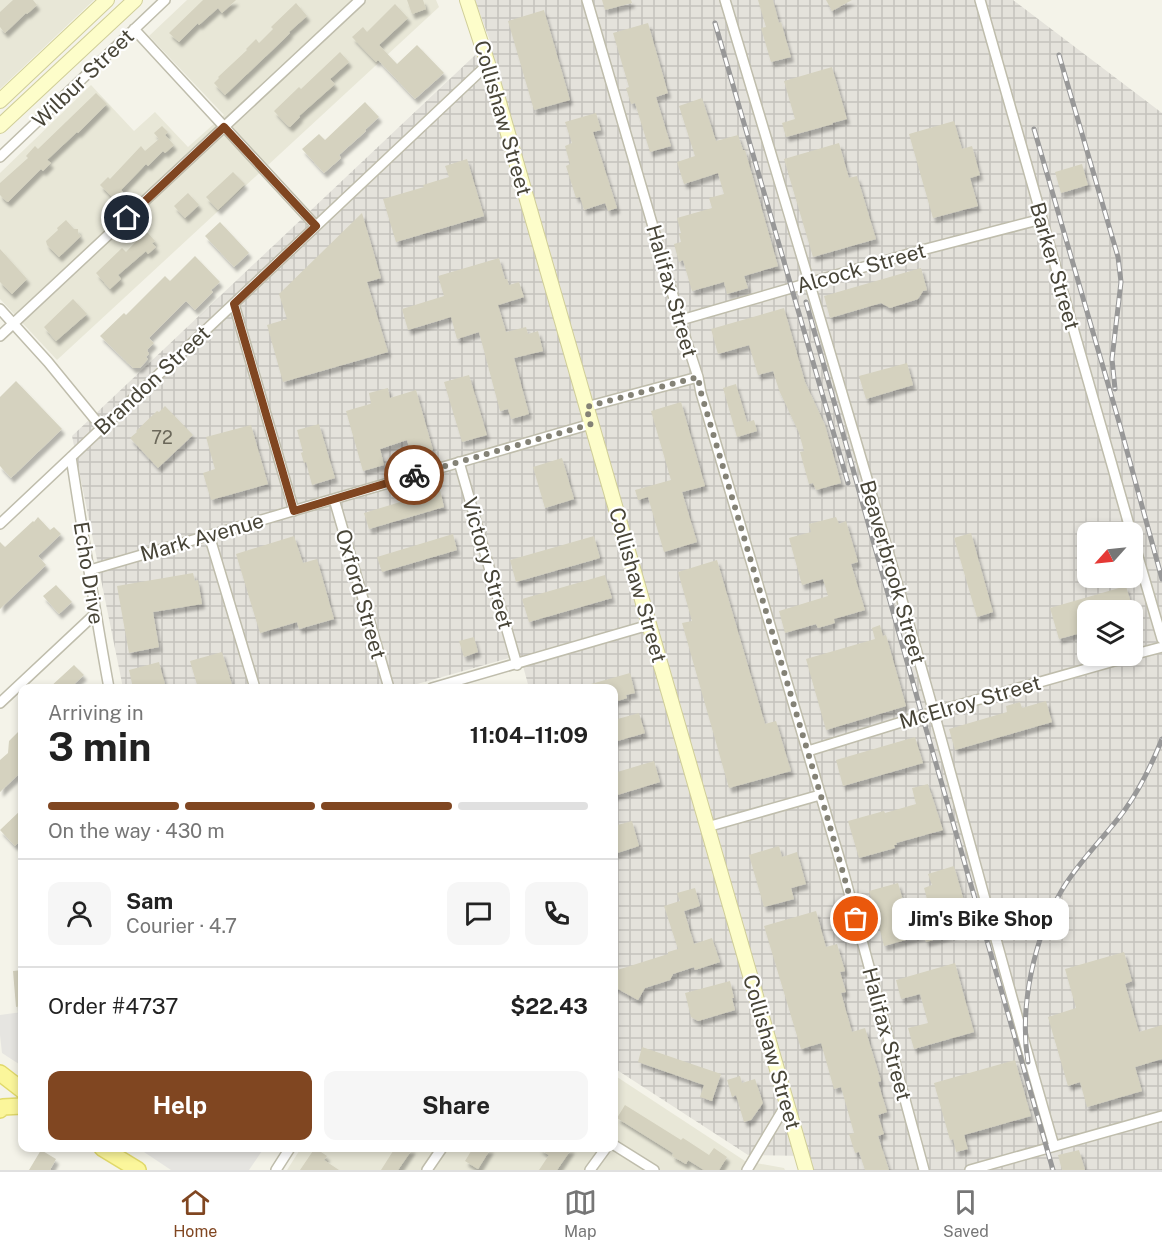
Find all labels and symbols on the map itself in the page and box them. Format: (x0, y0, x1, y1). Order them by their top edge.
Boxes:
street label: Wilbur Street (27, 23, 139, 133)
street label: Collishaw Street (469, 37, 537, 199)
pin (101, 192, 152, 243)
street label: Barker Street (1025, 199, 1085, 333)
street label: Halifax Street (641, 222, 703, 360)
street label: Alcock Street (793, 238, 929, 298)
street label: Brandon Street (89, 320, 215, 440)
house number: 72 (151, 427, 173, 448)
courier (384, 445, 444, 505)
street label: Beaverbrook Street (855, 477, 931, 667)
street label: Victory Street (457, 494, 519, 632)
street label: Collishaw Street (604, 504, 672, 666)
street label: Mark Avenue (137, 507, 267, 567)
street label: Echo Drive (69, 520, 109, 626)
north arrow (1077, 522, 1143, 588)
street label: Oxford Street (331, 526, 391, 662)
street label: McElroy Street (896, 670, 1044, 734)
pin (830, 893, 881, 944)
callout: Jim's Bike Shop (892, 898, 1069, 940)
street label: Halifax Street (857, 965, 917, 1103)
street label: Collishaw Street (738, 971, 806, 1133)

